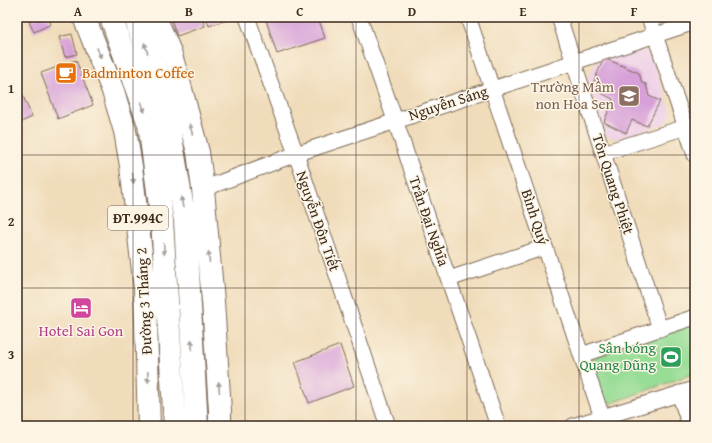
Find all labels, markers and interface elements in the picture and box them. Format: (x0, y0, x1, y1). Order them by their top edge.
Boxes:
text: A (74, 2, 83, 21)
text: B (185, 2, 193, 21)
text: C (296, 2, 304, 21)
text: D (408, 2, 416, 21)
text: E (520, 2, 527, 21)
text: F (631, 2, 638, 21)
one-way arrow (142, 42, 148, 54)
one-way arrow (96, 48, 102, 60)
cafe icon: Badminton Coffee (53, 60, 79, 86)
place label: Badminton Coffee (82, 62, 195, 83)
place label: Trường Mầm non Hoa Sen (531, 76, 615, 114)
text: 1 (8, 79, 14, 98)
street label: Nguyễn Sáng (406, 80, 491, 125)
school or university icon: Trường Mầm non Hoa Sen (616, 83, 642, 109)
one-way arrow (140, 101, 146, 113)
one-way arrow (188, 123, 194, 135)
street label: Tôn Quang Phiệt (587, 131, 640, 237)
street label: Nguyễn Đôn Tiết (291, 168, 346, 275)
one-way arrow (129, 172, 136, 184)
street label: Trần Đại Nghĩa (404, 173, 455, 269)
street label: Bình Quý (517, 186, 555, 248)
one-way arrow (178, 196, 184, 208)
road number: ĐT.994C (108, 206, 168, 230)
text: 2 (8, 212, 15, 231)
one-way arrow (161, 243, 168, 255)
street label: Đường 3 Tháng 2 (130, 247, 157, 355)
one-way arrow (206, 251, 213, 263)
hotel icon: Hotel Sai Gon (68, 295, 94, 321)
place label: Hotel Sai Gon (39, 320, 124, 341)
place label: Sân bóng Quang Dũng (579, 337, 657, 375)
one-way arrow (189, 338, 195, 351)
sports icon: Sân bóng Quang Dũng (658, 344, 684, 370)
text: 3 (8, 345, 14, 364)
one-way arrow (145, 371, 151, 384)
one-way arrow (215, 381, 222, 393)

